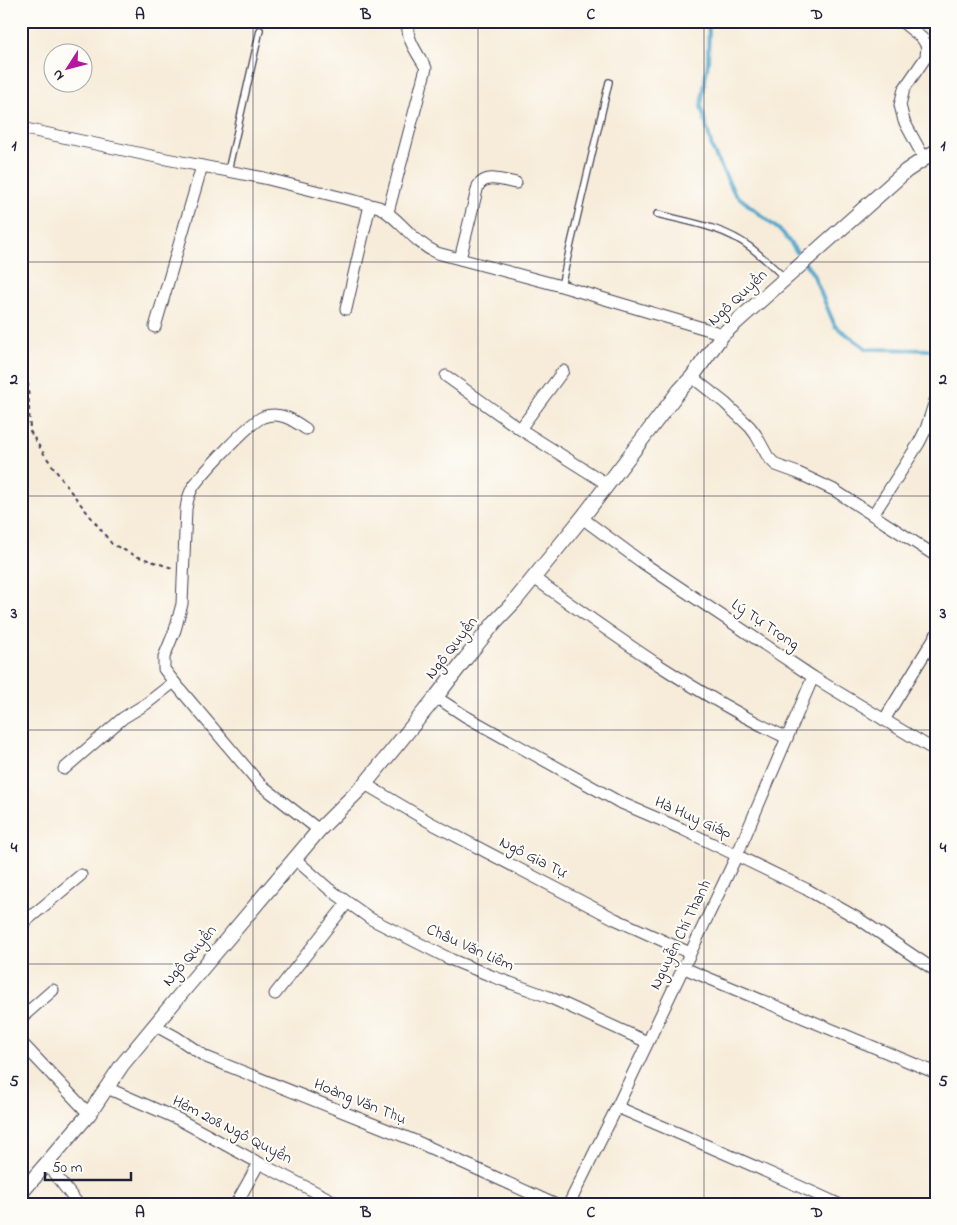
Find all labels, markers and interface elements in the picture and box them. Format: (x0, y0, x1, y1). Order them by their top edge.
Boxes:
text: A (135, 3, 145, 27)
text: B (360, 3, 372, 27)
text: C (587, 3, 596, 27)
text: D (810, 3, 823, 27)
north arrow (42, 42, 92, 92)
text: N (47, 65, 70, 85)
text: 1 (11, 134, 17, 158)
text: 1 (940, 134, 946, 158)
street label: Ngô Quyền (703, 264, 773, 332)
text: 2 (9, 368, 18, 392)
text: 2 (938, 368, 947, 392)
street label: Lý Tự Trọng (726, 593, 804, 657)
text: 3 (10, 602, 18, 626)
text: 3 (939, 602, 947, 626)
street label: Ngô Quyền (420, 611, 484, 685)
street label: Hà Huy Giáp (650, 790, 736, 846)
street label: Ngô Gia Tự (495, 831, 571, 885)
text: 4 (10, 836, 18, 860)
text: 4 (939, 836, 947, 860)
street label: Nguyễn Chí Thanh (644, 876, 718, 994)
street label: Châu Văn Liêm (422, 918, 518, 978)
street label: Ngô Quyền (157, 920, 223, 992)
text: 5 (9, 1070, 19, 1094)
text: 5 (938, 1070, 948, 1094)
street label: Hoàng Văn Thụ (310, 1072, 410, 1132)
street label: Hẻm 208 Ngô Quyền (168, 1089, 296, 1171)
scale bar (45, 1150, 131, 1182)
text: 50 m (52, 1157, 83, 1179)
text: A (135, 1201, 145, 1225)
text: B (360, 1201, 372, 1225)
text: C (587, 1201, 596, 1225)
text: D (810, 1201, 823, 1225)

